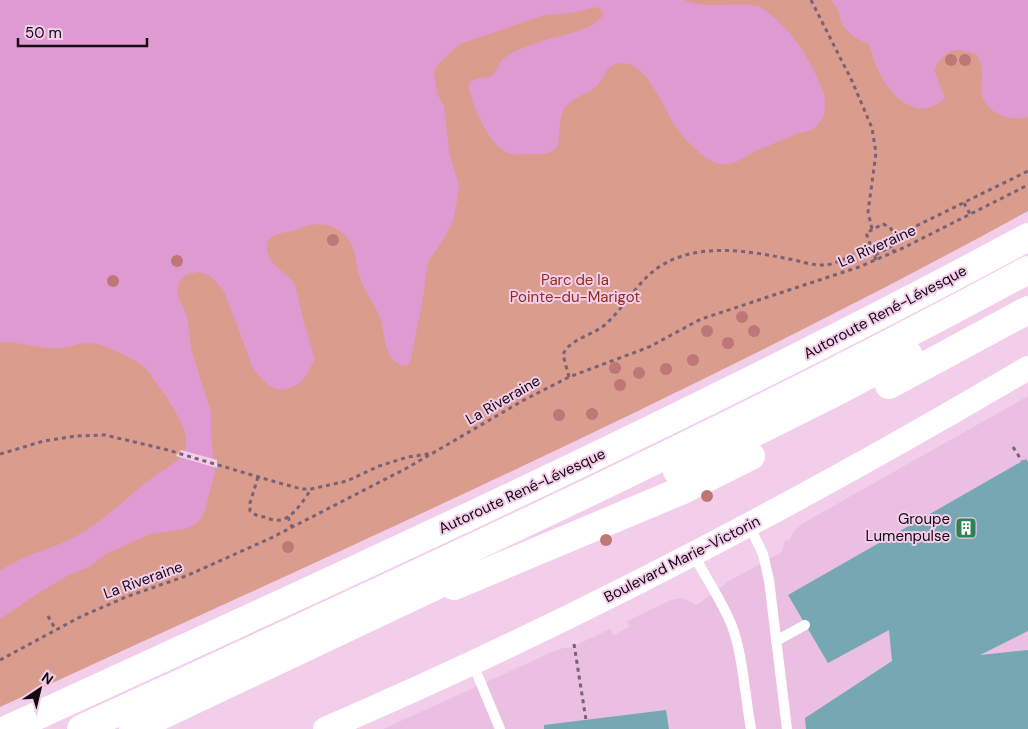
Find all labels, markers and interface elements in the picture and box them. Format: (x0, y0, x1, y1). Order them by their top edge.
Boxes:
scale bar (18, 15, 146, 47)
text: 50 m (25, 23, 62, 43)
street label: La Riveraine (835, 220, 919, 272)
street label: Autoroute René-Lévesque (800, 260, 970, 364)
park label: Parc de la Pointe-du-Marigot (510, 270, 640, 307)
street label: La Riveraine (462, 371, 544, 429)
street label: Autoroute René-Lévesque (435, 443, 609, 539)
place label: Groupe Lumenpulse (866, 509, 950, 546)
street label: Boulevard Marie-Victorin (600, 511, 764, 607)
building icon: Groupe Lumenpulse (954, 516, 978, 540)
street label: La Riveraine (101, 556, 185, 604)
north arrow (15, 664, 65, 714)
text: N (38, 668, 57, 689)

